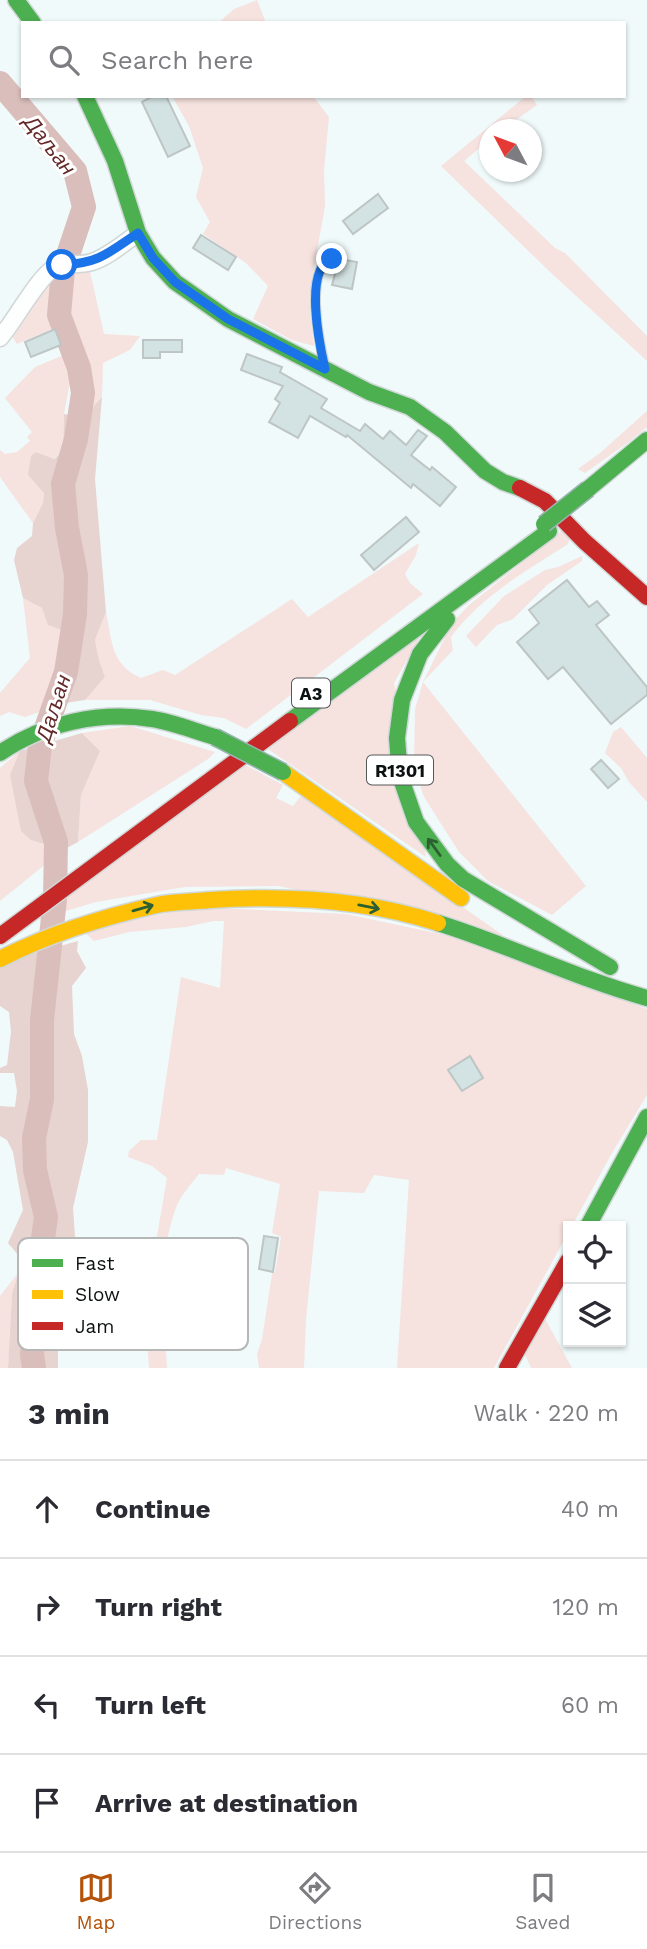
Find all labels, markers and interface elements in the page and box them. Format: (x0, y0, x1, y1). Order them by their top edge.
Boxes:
search box (21, 21, 626, 98)
icon: search (45, 41, 83, 79)
text: Search here (101, 45, 253, 75)
water label: Даљан (18, 109, 81, 180)
north arrow (479, 119, 542, 182)
route end (316, 243, 347, 274)
route start (46, 249, 77, 280)
water label: Даљан (30, 671, 76, 746)
road number: A3 (292, 678, 330, 708)
road number: R1301 (367, 756, 433, 784)
one-way arrow (427, 838, 441, 857)
one-way arrow (357, 900, 380, 914)
one-way arrow (132, 901, 154, 914)
map controls (563, 1221, 626, 1347)
button: locate (563, 1221, 626, 1284)
legend (18, 1238, 248, 1350)
text: Fast (75, 1252, 114, 1275)
text: Slow (75, 1283, 120, 1306)
button: layers (563, 1284, 626, 1347)
text: Jam (75, 1315, 114, 1338)
text: 3 min (28, 1396, 110, 1431)
text: Walk · 220 m (473, 1400, 619, 1427)
icon: ahead (28, 1490, 66, 1528)
text: Continue (95, 1494, 211, 1524)
text: 40 m (561, 1496, 619, 1523)
icon: right (28, 1588, 66, 1626)
text: Turn right (95, 1592, 222, 1622)
text: 120 m (553, 1594, 619, 1621)
icon: left (28, 1686, 66, 1724)
text: Turn left (95, 1690, 206, 1720)
text: 60 m (561, 1692, 619, 1719)
icon: arrive (28, 1784, 66, 1822)
text: Arrive at destination (95, 1788, 358, 1818)
tab: Map (77, 1869, 115, 1934)
tab: Directions (268, 1869, 362, 1934)
tab: Saved (515, 1869, 570, 1934)

